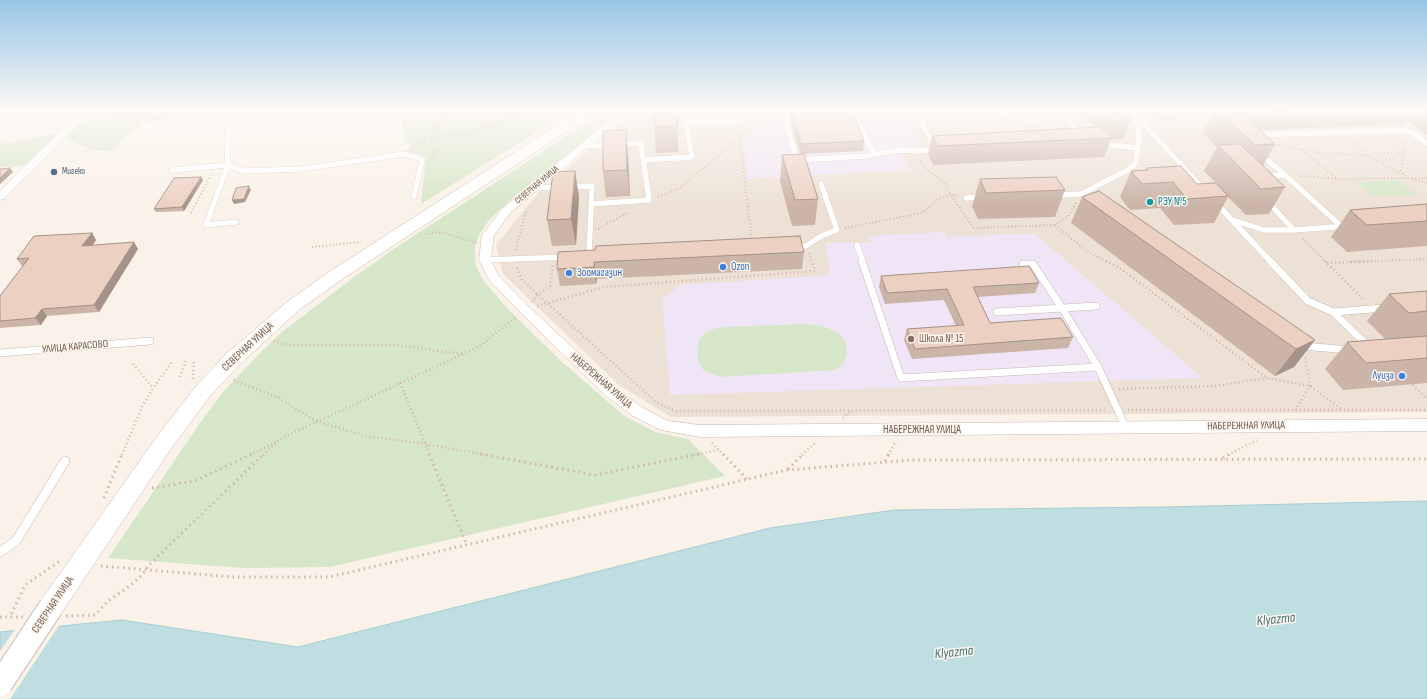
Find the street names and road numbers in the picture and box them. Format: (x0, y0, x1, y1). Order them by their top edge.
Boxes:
street label: СЕВЕРНАЯ УЛИЦА (513, 164, 561, 206)
street label: СЕВЕРНАЯ УЛИЦА (219, 320, 277, 374)
street label: УЛИЦА КАРАСОВО (41, 338, 109, 356)
street label: НАБЕРЕЖНАЯ УЛИЦА (567, 350, 635, 412)
street label: НАБЕРЕЖНАЯ УЛИЦА (1207, 419, 1285, 433)
street label: НАБЕРЕЖНАЯ УЛИЦА (883, 423, 961, 437)
street label: СЕВЕРНАЯ УЛИЦА (29, 574, 77, 636)

